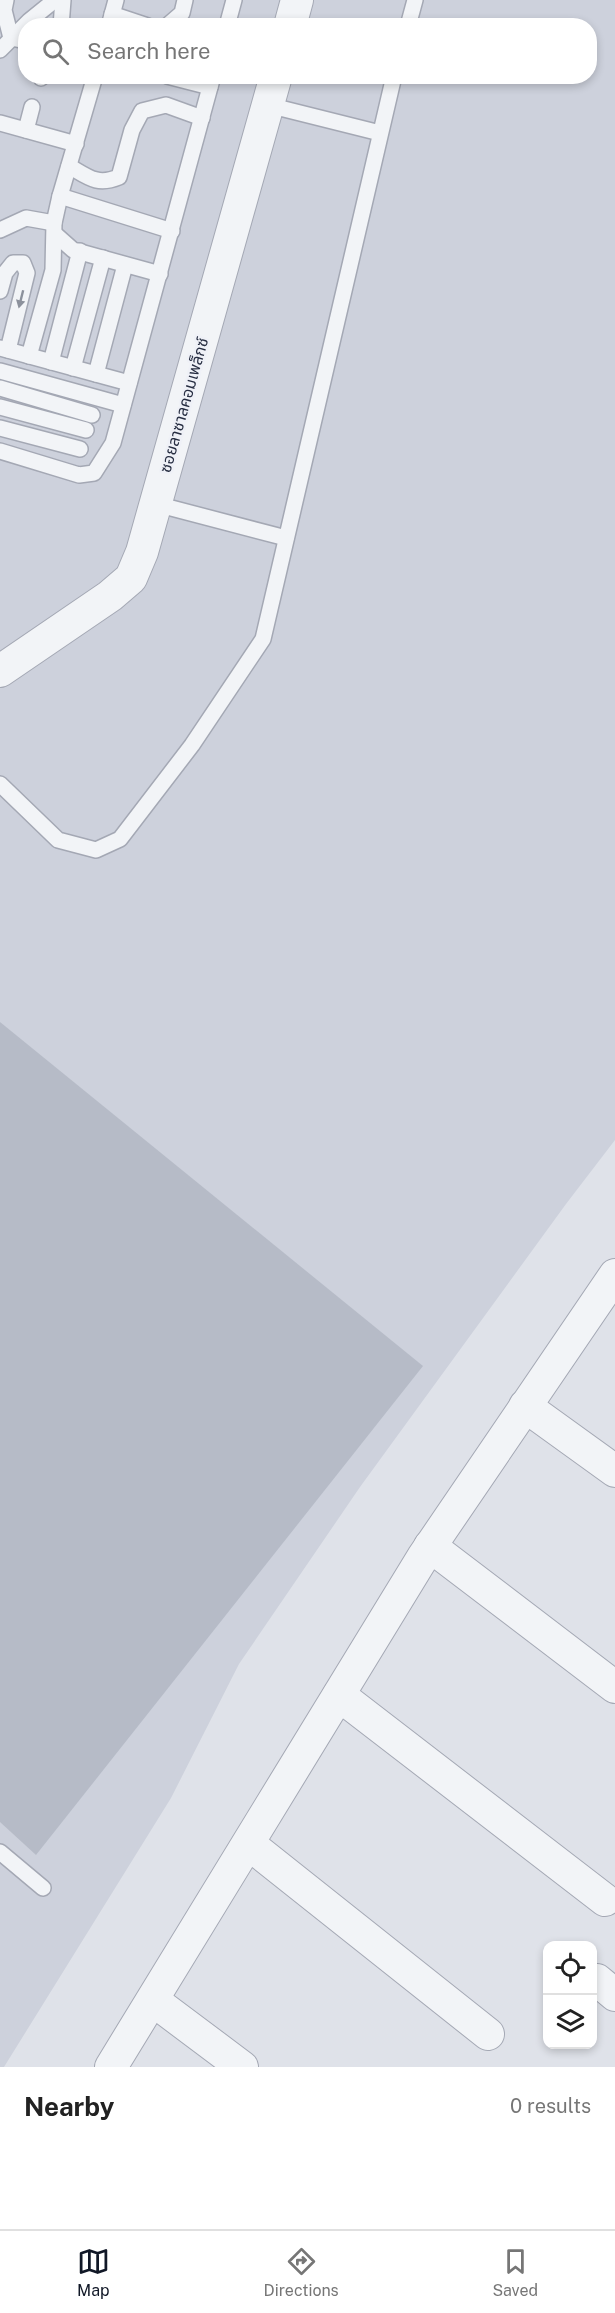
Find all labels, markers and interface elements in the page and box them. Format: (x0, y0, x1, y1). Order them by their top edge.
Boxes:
search box (18, 18, 597, 84)
icon: search (39, 35, 72, 68)
text: Search here (87, 38, 211, 64)
one-way arrow (16, 290, 25, 308)
street label: ซอยลาซาลคอมเพล็กซ์ (156, 335, 213, 475)
map controls (543, 1941, 597, 2049)
button: locate (543, 1941, 597, 1995)
button: layers (543, 1995, 597, 2049)
text: Nearby (24, 2091, 114, 2122)
text: 0 results (510, 2094, 591, 2118)
tab: Map (77, 2245, 110, 2300)
tab: Directions (264, 2245, 339, 2300)
tab: Saved (492, 2245, 538, 2300)

